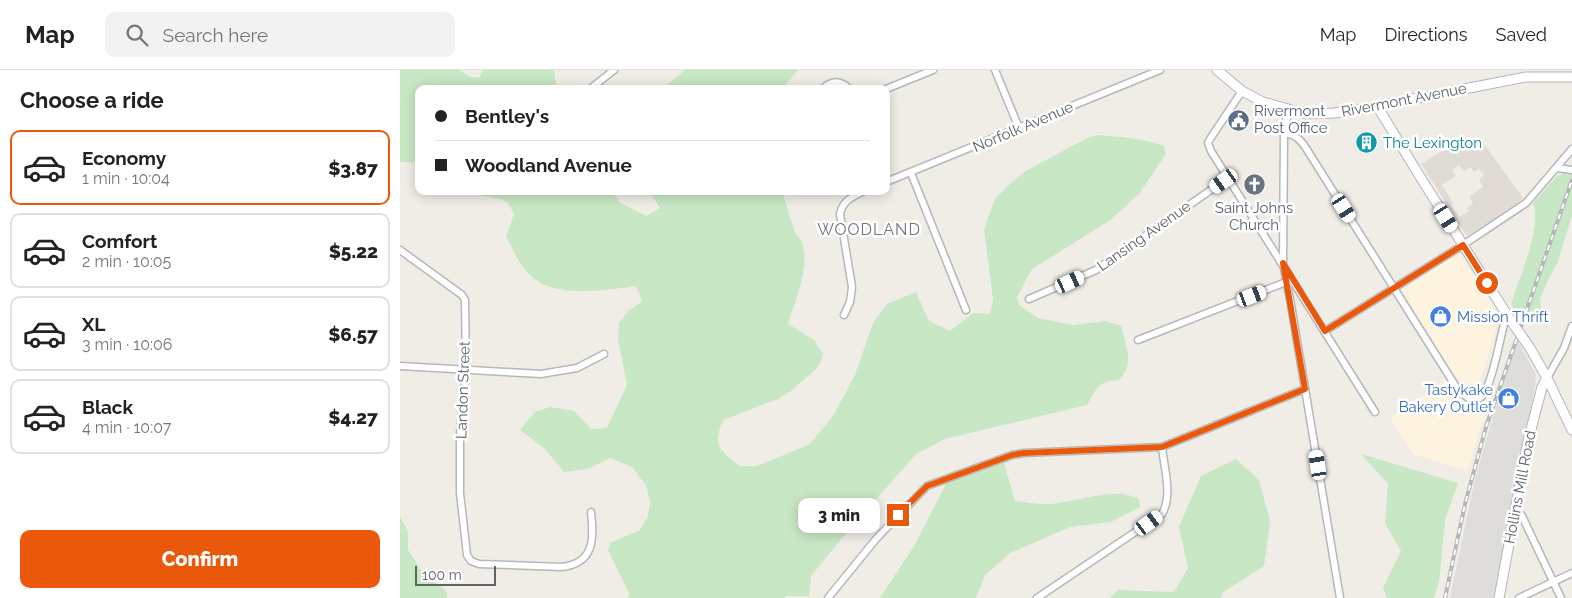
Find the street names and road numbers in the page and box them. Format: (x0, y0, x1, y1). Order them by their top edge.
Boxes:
street label: Rivermont Avenue (1340, 79, 1468, 121)
street label: Norfolk Avenue (970, 98, 1076, 156)
street label: Lansing Avenue (1094, 197, 1194, 275)
street label: Landon Street (452, 341, 474, 439)
street label: Hollins Mill Road (1500, 429, 1540, 545)

